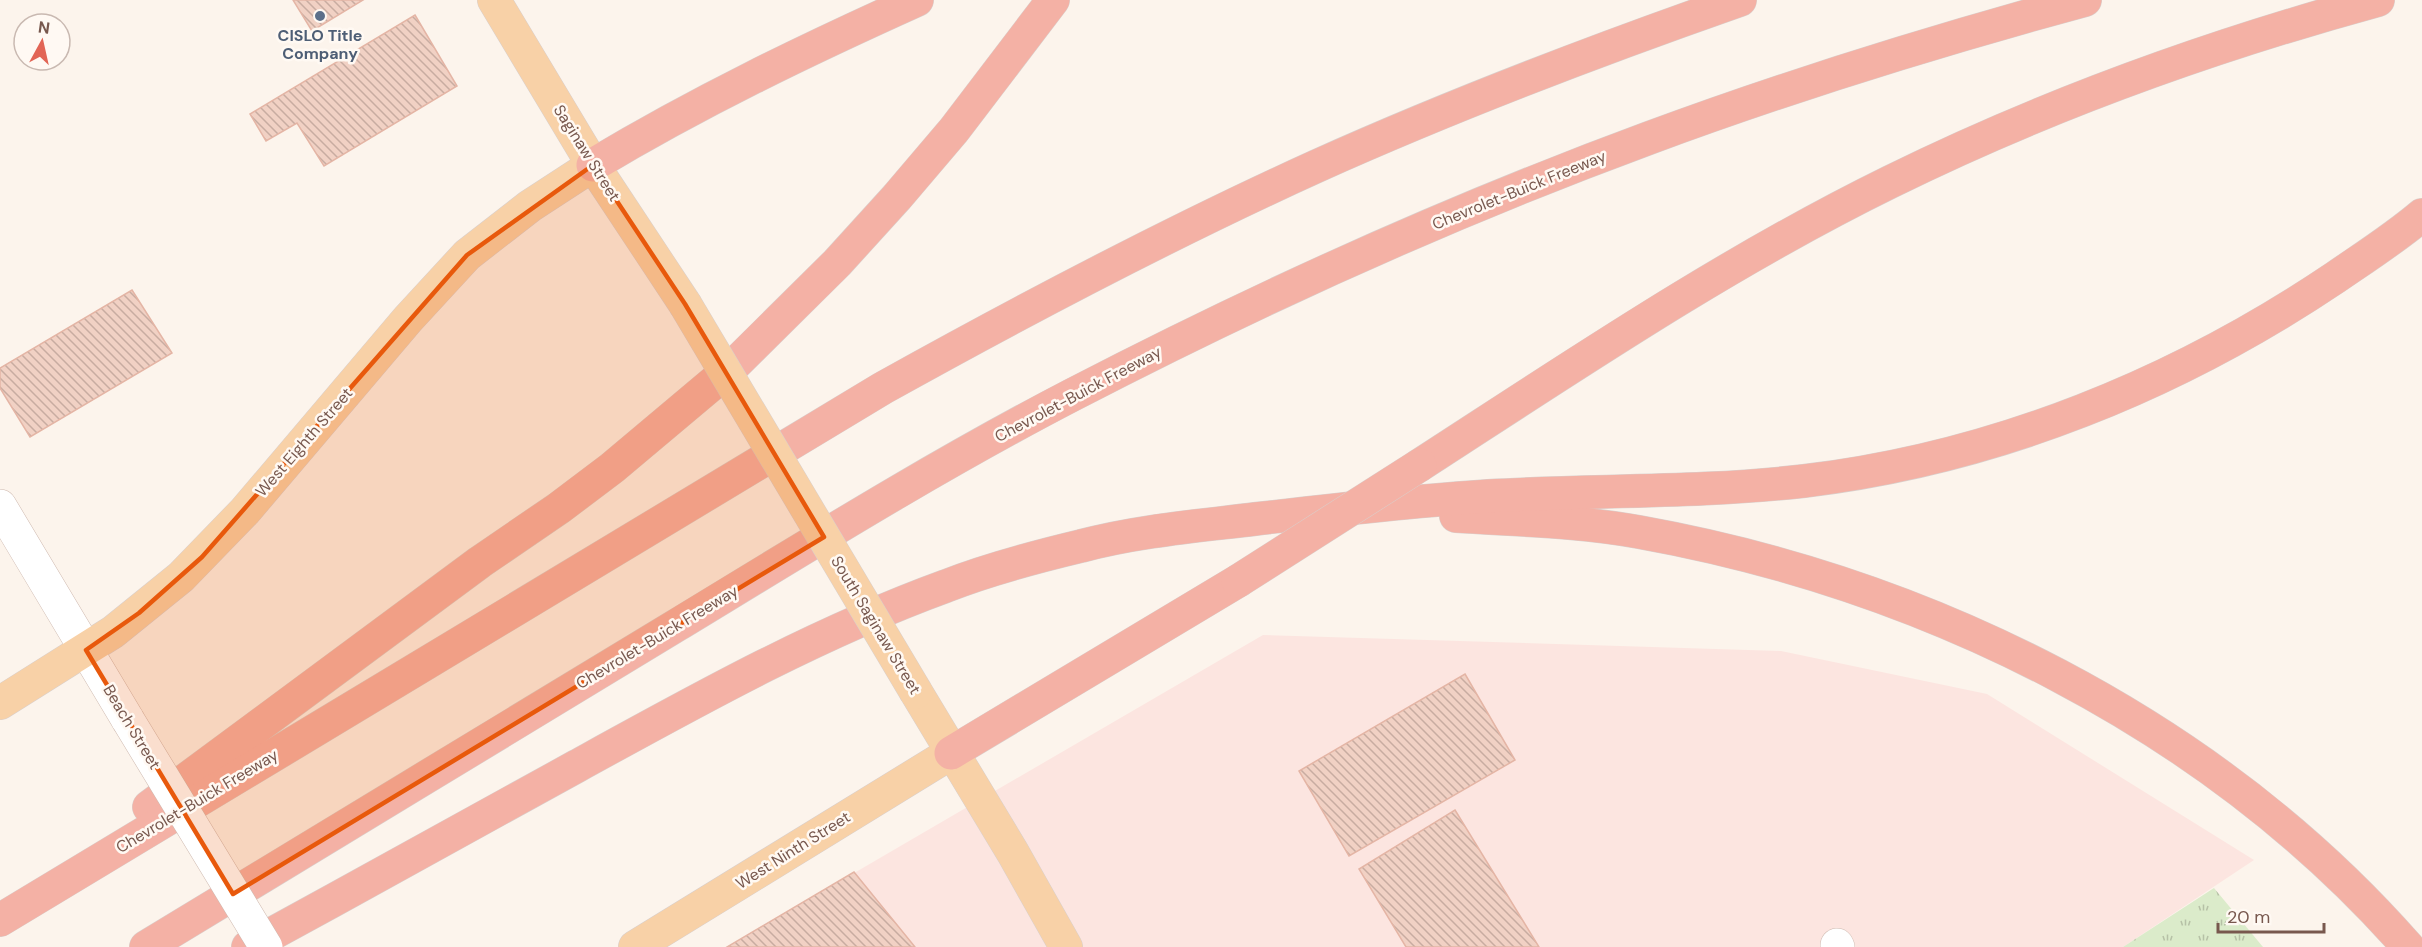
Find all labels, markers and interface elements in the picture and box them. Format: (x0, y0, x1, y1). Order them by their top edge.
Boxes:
marker: CISLO Title Company (313, 9, 327, 23)
north arrow (12, 12, 72, 72)
text: N (37, 16, 51, 39)
place label: CISLO Title Company (278, 25, 362, 64)
street label: Saginaw Street (549, 101, 625, 205)
street label: Chevrolet-Buick Freeway (1429, 145, 1609, 235)
street label: Chevrolet-Buick Freeway (991, 341, 1165, 447)
street label: West Eighth Street (251, 383, 357, 501)
street label: South Saginaw Street (826, 552, 926, 698)
street label: Chevrolet-Buick Freeway (572, 580, 742, 694)
street label: Beach Street (98, 681, 166, 773)
street label: Chevrolet-Buick Freeway (112, 744, 282, 858)
street label: West Ninth Street (732, 806, 854, 894)
scale bar (2218, 896, 2324, 934)
text: 20 m (2227, 905, 2270, 929)

